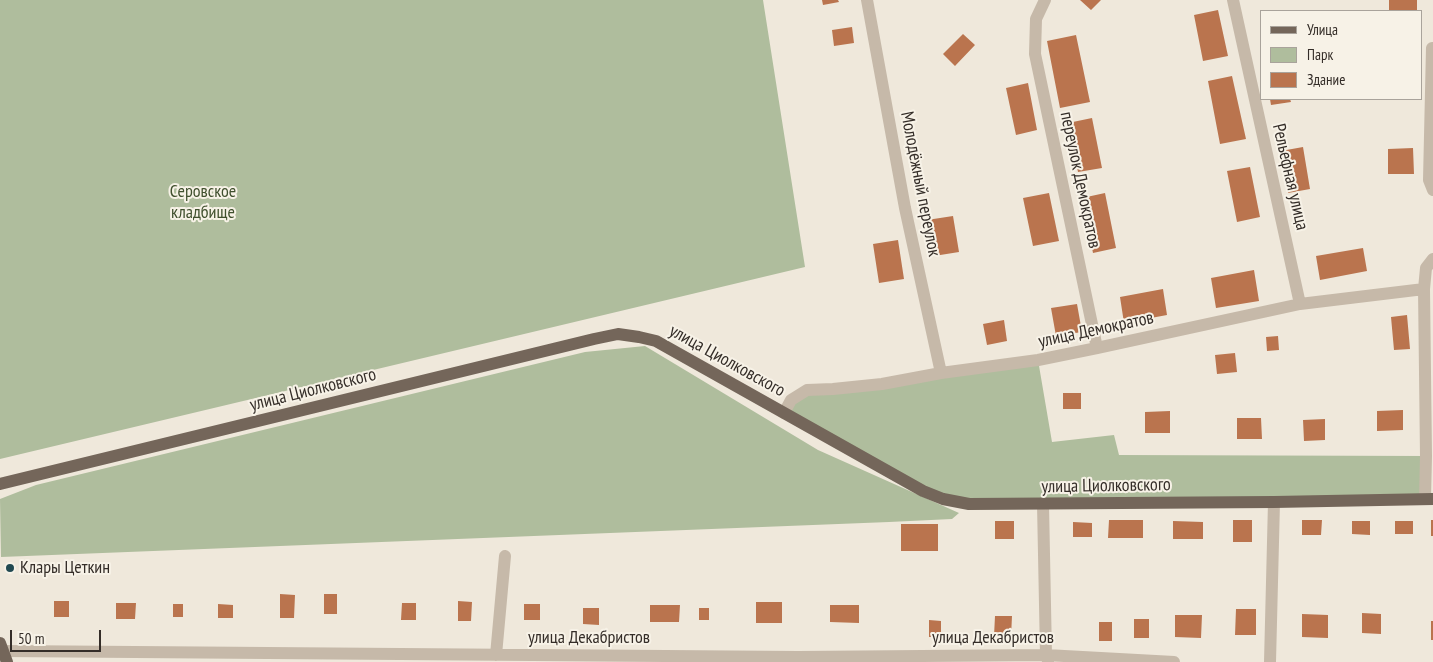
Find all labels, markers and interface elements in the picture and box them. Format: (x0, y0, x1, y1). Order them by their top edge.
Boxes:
legend (1260, 10, 1423, 100)
text: Улица (1307, 20, 1338, 39)
text: Парк (1307, 45, 1333, 64)
text: Здание (1307, 70, 1345, 89)
street label: Молодёжный переулок (895, 110, 945, 258)
street label: переулок Демократов (1055, 110, 1105, 250)
street label: Рельефная улица (1267, 122, 1313, 232)
park label: Серовское кладбище (170, 181, 236, 223)
street label: улица Демократов (1036, 307, 1156, 353)
street label: улица Циолковского (665, 320, 789, 402)
street label: улица Циолковского (248, 364, 378, 416)
street label: улица Циолковского (1041, 474, 1171, 498)
place label: Клары Цеткин (20, 557, 110, 579)
marker: Клары Цеткин (4, 562, 16, 574)
scale bar (12, 620, 104, 652)
street label: улица Декабристов (528, 627, 650, 649)
street label: улица Декабристов (932, 627, 1054, 649)
text: 50 m (18, 629, 44, 648)

